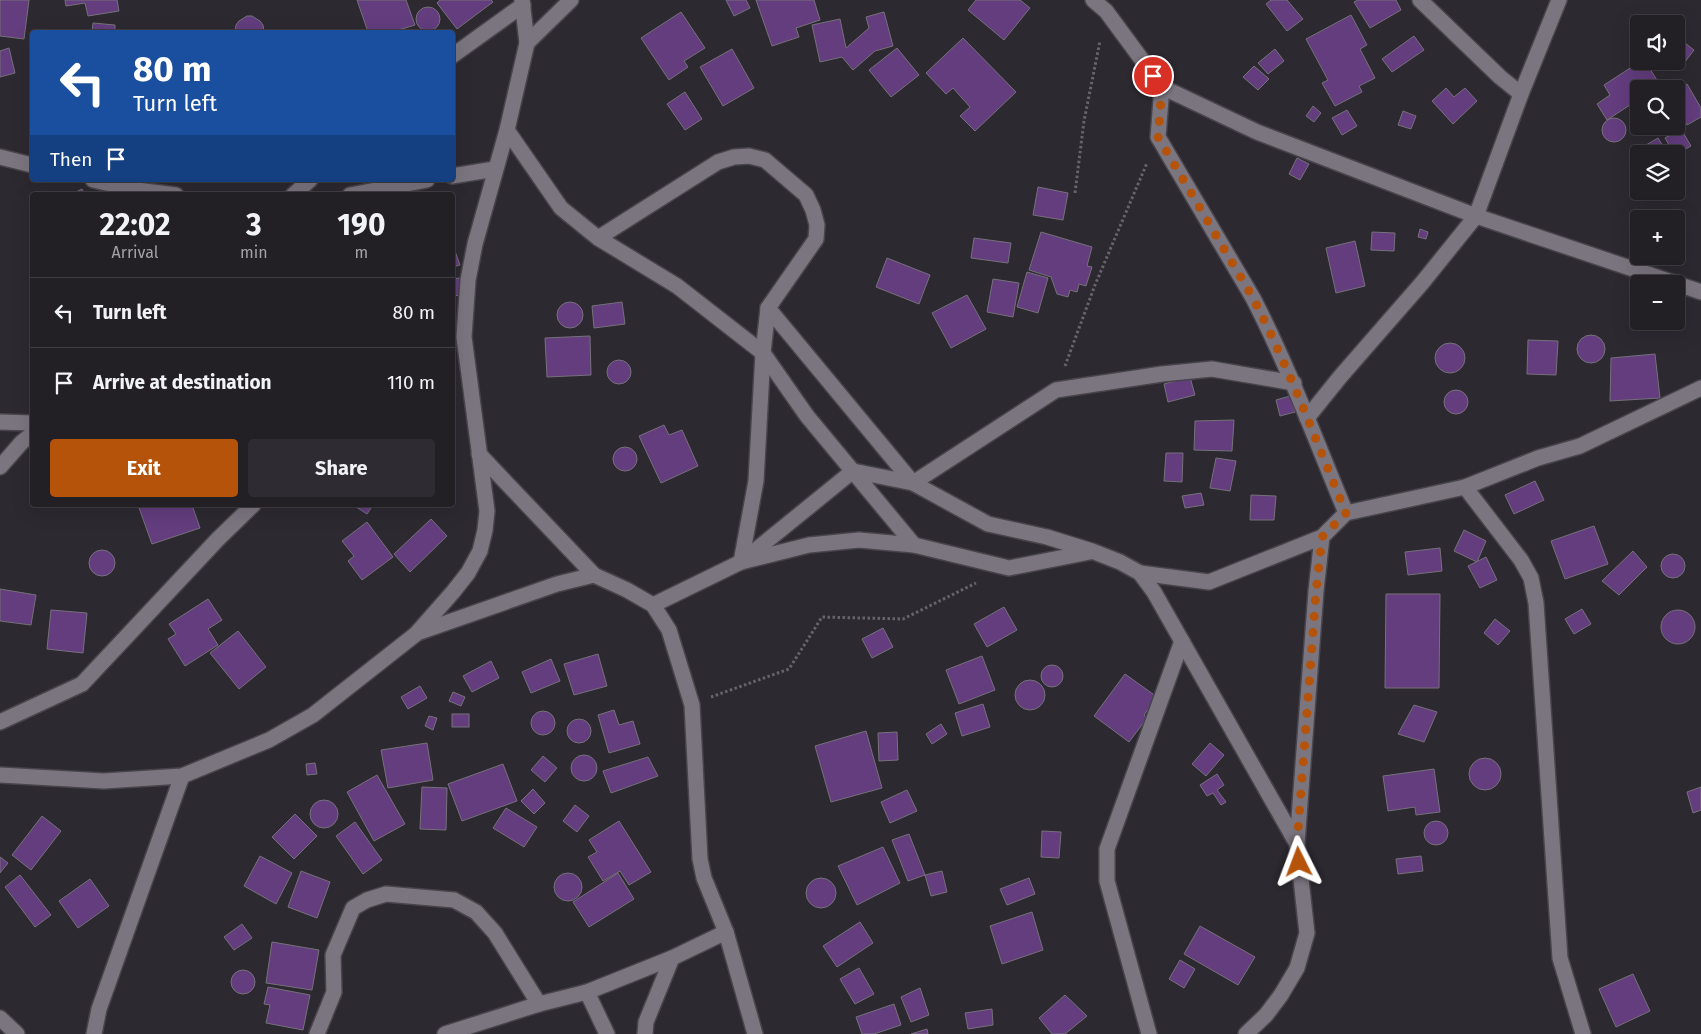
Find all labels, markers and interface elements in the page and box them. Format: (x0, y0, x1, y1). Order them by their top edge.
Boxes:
map controls (1630, 15, 1685, 330)
button: sound (1630, 15, 1685, 70)
text: 80 m (133, 48, 212, 90)
icon: left (50, 50, 115, 115)
pin (1132, 55, 1174, 97)
icon: arrive (1139, 62, 1167, 90)
button: search (1630, 80, 1685, 135)
text: Turn left (133, 90, 217, 117)
icon: arrive (102, 145, 130, 173)
button: layers (1630, 145, 1685, 200)
text: Then (50, 148, 92, 171)
text: 22:02 (100, 207, 170, 243)
text: 3 (246, 207, 262, 243)
text: 190 (337, 207, 385, 243)
button: + (1630, 210, 1685, 265)
text: Arrival (112, 243, 158, 262)
text: min (240, 243, 268, 262)
text: m (354, 243, 368, 262)
button: − (1630, 275, 1685, 330)
icon: left (50, 299, 78, 327)
text: Turn left (93, 301, 167, 324)
text: 80 m (393, 301, 435, 324)
icon: arrive (50, 369, 78, 397)
text: Arrive at destination (93, 371, 272, 394)
text: 110 m (387, 371, 435, 394)
button: Exit (50, 439, 238, 497)
button: Share (248, 439, 435, 497)
position arrow (1272, 835, 1324, 887)

